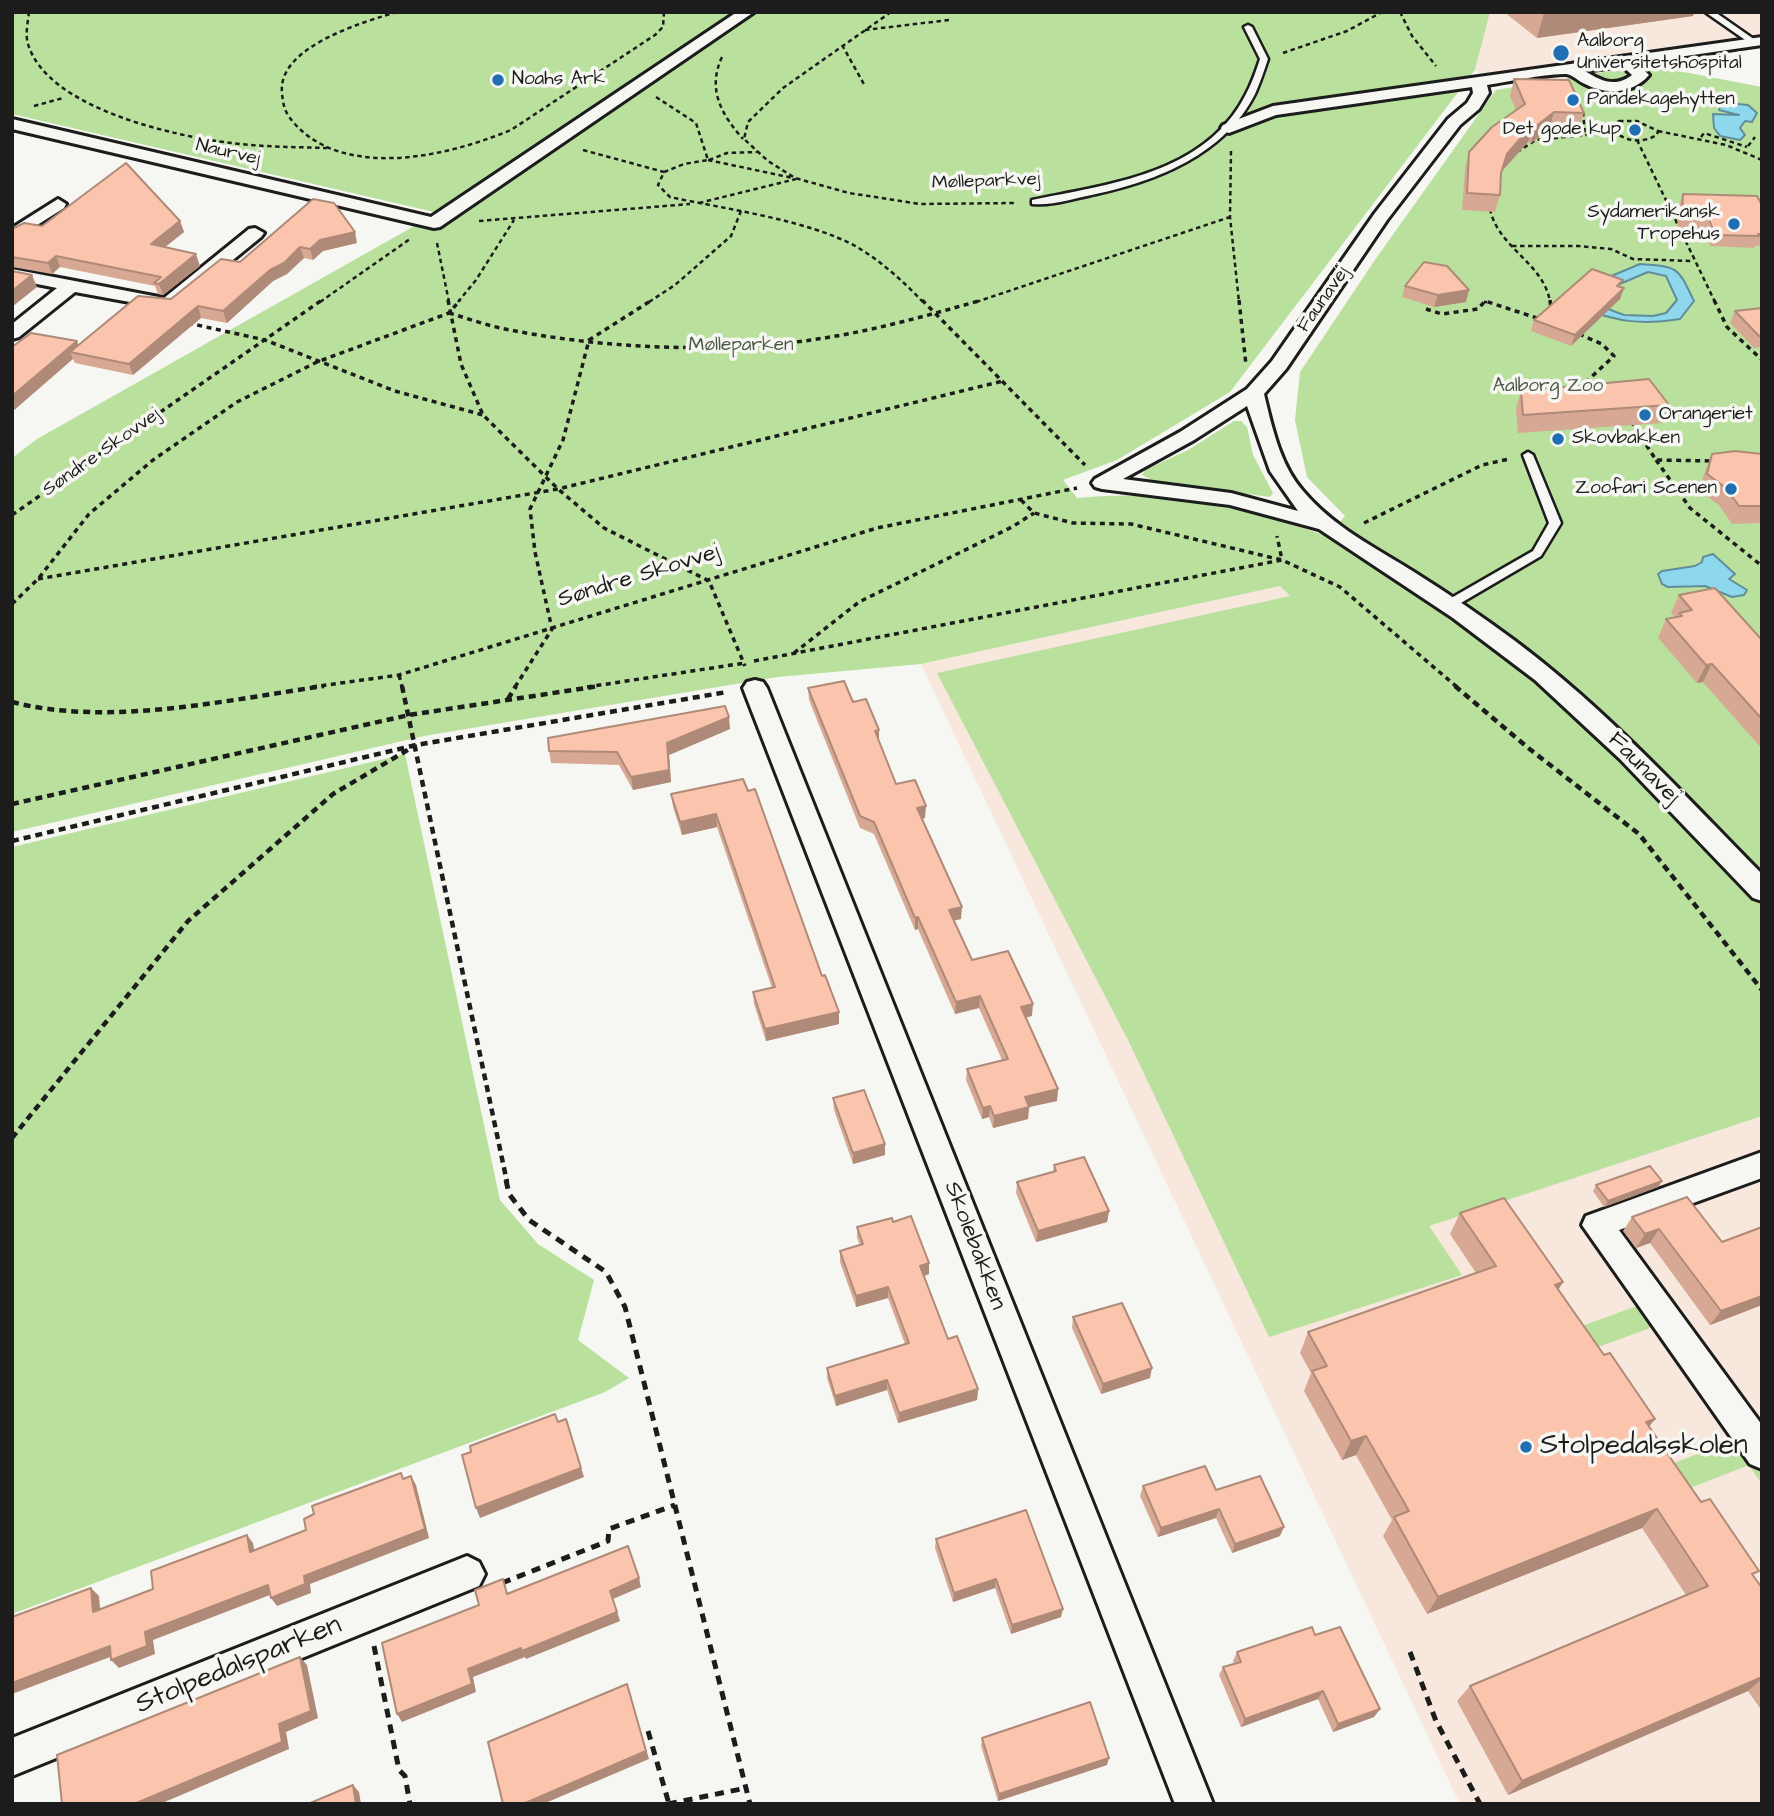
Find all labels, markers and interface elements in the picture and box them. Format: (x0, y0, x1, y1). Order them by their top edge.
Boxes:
place label: Aalborg Universitetshospital (1577, 31, 1742, 75)
marker: Aalborg Universitetshospital (1551, 43, 1571, 63)
place label: Noahs Ark (512, 69, 605, 91)
marker: Noahs Ark (490, 72, 506, 88)
place label: Pandekagehytten (1587, 89, 1735, 111)
marker: Pandekagehytten (1565, 92, 1581, 108)
place label: Det gode kup (1503, 119, 1621, 141)
marker: Det gode kup (1627, 122, 1643, 138)
street label: Naurvej (194, 135, 262, 171)
street label: Mølleparkvej (931, 169, 1041, 195)
place label: Sydamerikansk Tropehus (1587, 202, 1720, 246)
marker: Sydamerikansk Tropehus (1726, 216, 1742, 232)
street label: Faunavej (1293, 263, 1355, 337)
park label: Mølleparken (689, 335, 793, 357)
park label: Aalborg Zoo (1493, 376, 1603, 398)
street label: Søndre Skovvej (39, 404, 165, 502)
place label: Orangeriet (1659, 404, 1753, 426)
marker: Orangeriet (1637, 407, 1653, 423)
place label: Skovbakken (1572, 428, 1680, 450)
marker: Skovbakken (1550, 431, 1566, 447)
place label: Zoofari Scenen (1575, 478, 1717, 500)
marker: Zoofari Scenen (1723, 481, 1739, 497)
street label: Søndre Skovvej (555, 539, 723, 615)
street label: Faunavej (1601, 727, 1685, 811)
street label: Skolebakken (937, 1178, 1011, 1314)
place label: Stolpedalsskolen (1540, 1430, 1748, 1464)
marker: Stolpedalsskolen (1518, 1439, 1534, 1455)
street label: Stolpedalsparken (131, 1609, 347, 1723)

